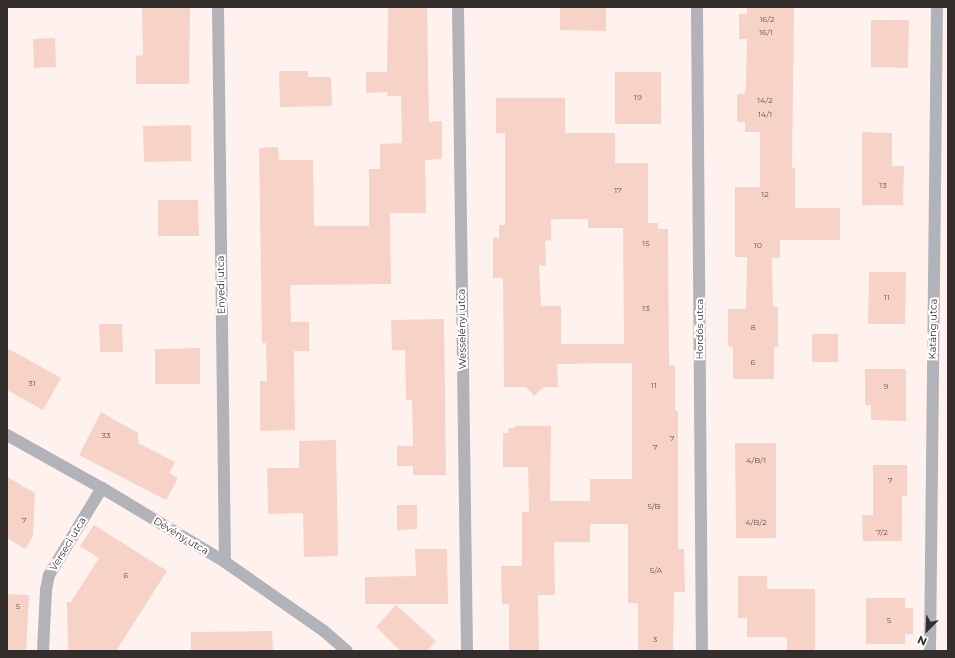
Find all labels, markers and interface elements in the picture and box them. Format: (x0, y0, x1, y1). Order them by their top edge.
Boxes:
house number: 16/2 (759, 15, 775, 25)
house number: 16/1 (759, 28, 773, 38)
house number: 19 (634, 93, 642, 103)
house number: 14/2 (757, 96, 773, 106)
house number: 14/1 (758, 110, 772, 120)
house number: 13 (879, 181, 887, 191)
house number: 17 (614, 186, 622, 196)
house number: 12 (761, 190, 769, 200)
house number: 15 (642, 239, 650, 249)
house number: 10 (754, 241, 762, 251)
street label: Enyedi utca (214, 256, 228, 314)
street label: Wesselényi utca (455, 289, 469, 369)
house number: 11 (884, 293, 890, 303)
street label: Katáng utca (926, 298, 940, 360)
street label: Hordós utca (694, 299, 706, 359)
house number: 13 (642, 304, 650, 314)
house number: 8 (750, 323, 756, 333)
house number: 6 (751, 358, 755, 368)
house number: 31 (28, 379, 36, 389)
house number: 11 (651, 381, 657, 391)
house number: 9 (884, 382, 888, 392)
house number: 33 (102, 431, 110, 441)
house number: 7 (670, 434, 674, 444)
house number: 7 (653, 443, 657, 453)
house number: 4/B/1 (746, 456, 766, 466)
house number: 7 (888, 476, 892, 486)
house number: 5/B (647, 502, 661, 512)
street label: Verseci utca (47, 515, 89, 573)
street label: Dévény utca (151, 515, 211, 557)
house number: 7 (22, 516, 26, 526)
house number: 4/B/2 (745, 518, 767, 528)
house number: 7/2 (876, 528, 888, 538)
house number: 5/A (650, 566, 662, 576)
house number: 6 (124, 571, 128, 581)
house number: 5 (16, 602, 20, 612)
north arrow (907, 610, 947, 650)
house number: 5 (887, 616, 891, 626)
text: N (915, 633, 929, 649)
house number: 3 (653, 635, 657, 645)

